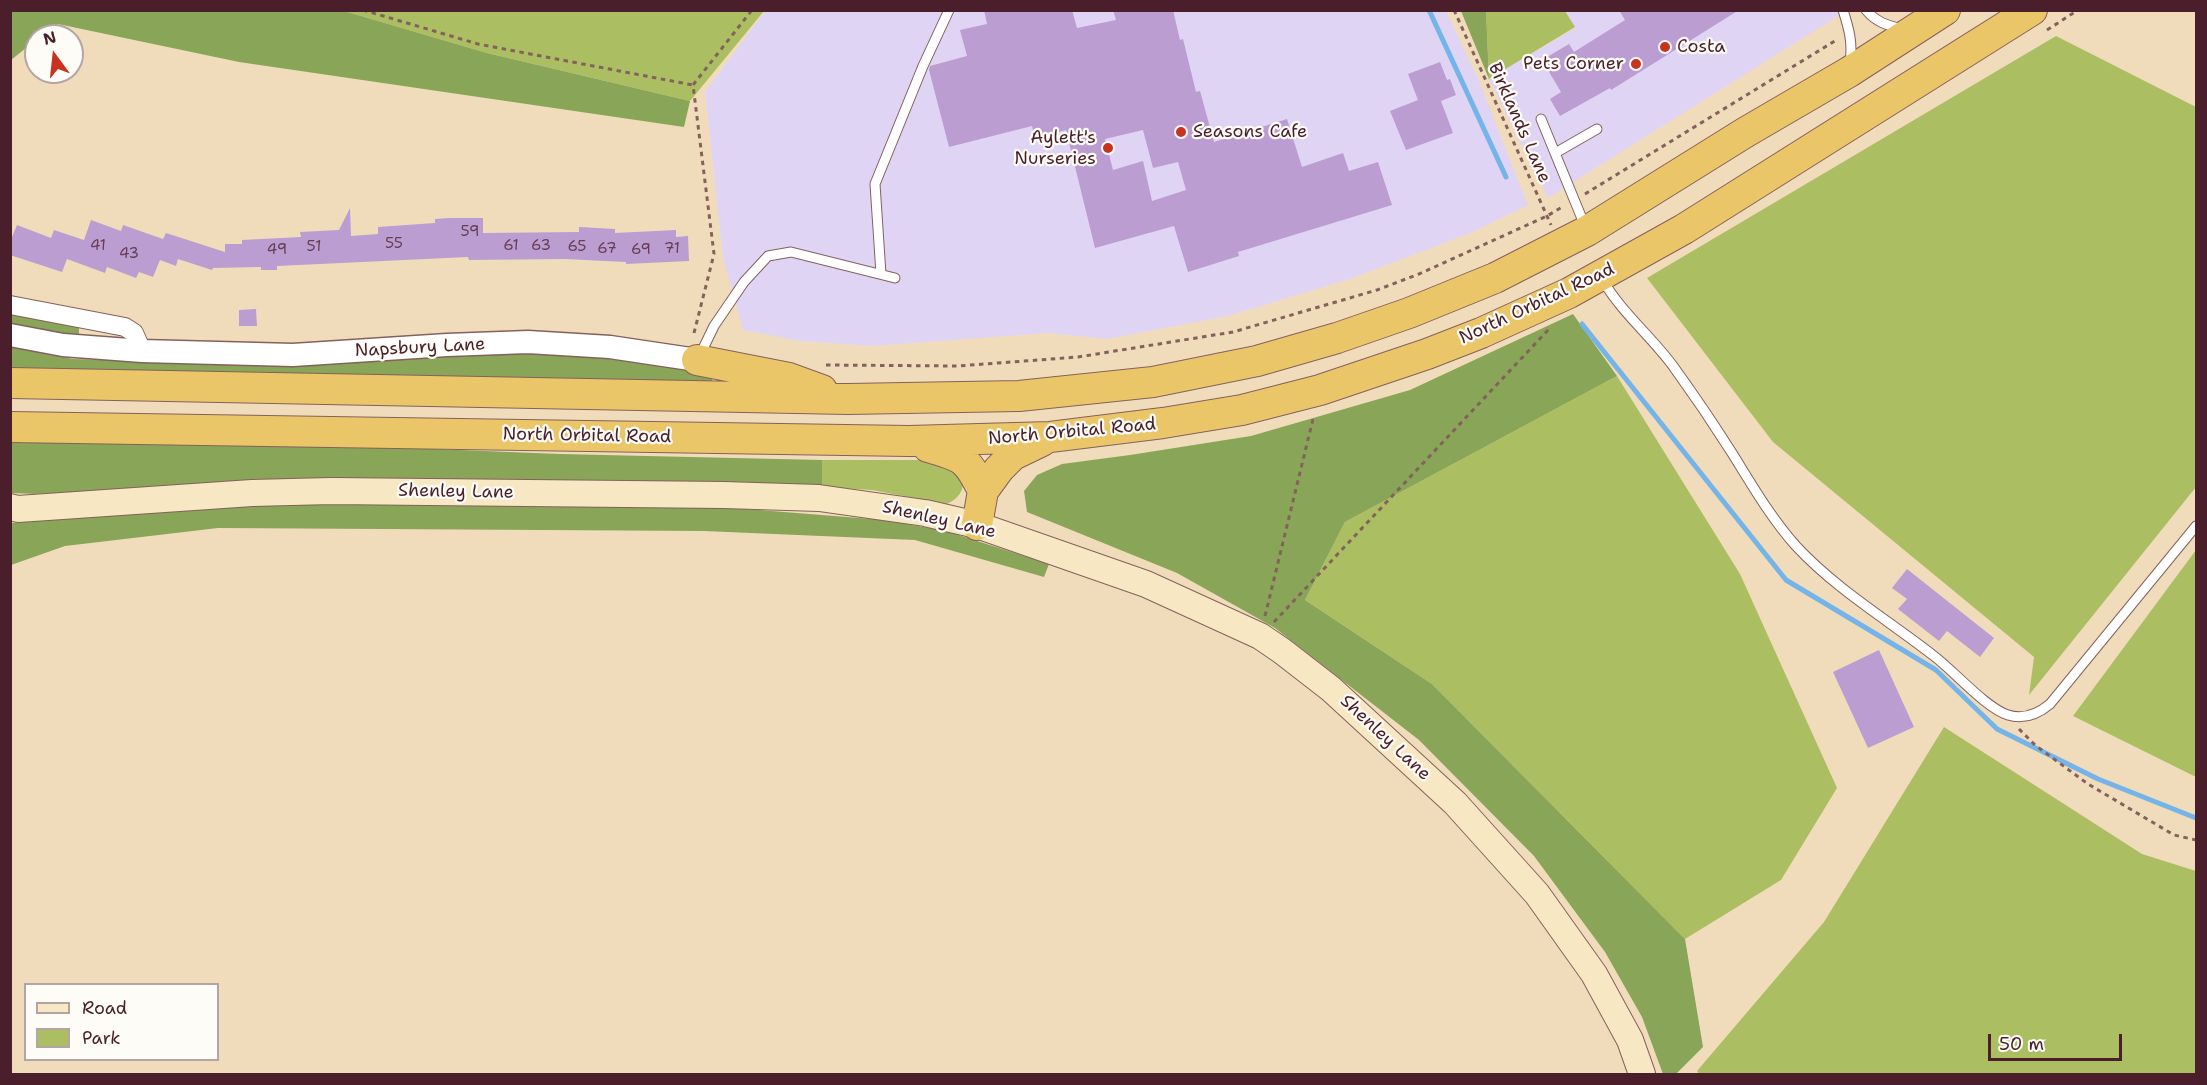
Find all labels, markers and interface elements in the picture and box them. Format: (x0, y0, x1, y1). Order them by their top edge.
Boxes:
north arrow (24, 24, 84, 84)
text: N (41, 26, 59, 50)
place label: Costa (1677, 36, 1725, 58)
marker: Costa (1658, 40, 1672, 54)
place label: Pets Corner (1523, 53, 1624, 75)
marker: Pets Corner (1629, 57, 1643, 71)
street label: Birklands Lane (1483, 60, 1555, 186)
place label: Seasons Cafe (1193, 121, 1307, 143)
marker: Seasons Cafe (1174, 125, 1188, 139)
place label: Aylett's Nurseries (1014, 127, 1096, 170)
marker: Aylett's Nurseries (1101, 141, 1115, 155)
house number: 59 (461, 223, 479, 241)
house number: 55 (385, 235, 403, 253)
house number: 41 (90, 237, 106, 255)
house number: 61 (503, 237, 519, 255)
house number: 63 (531, 237, 551, 255)
house number: 51 (307, 238, 321, 256)
house number: 65 (567, 238, 587, 256)
house number: 67 (597, 240, 617, 258)
house number: 71 (664, 240, 680, 258)
house number: 49 (267, 241, 287, 259)
house number: 69 (631, 241, 651, 259)
house number: 43 (119, 245, 139, 263)
street label: North Orbital Road (1456, 259, 1618, 349)
street label: Napsbury Lane (354, 334, 486, 362)
street label: North Orbital Road (987, 414, 1157, 450)
street label: North Orbital Road (503, 424, 671, 448)
street label: Shenley Lane (398, 480, 514, 504)
street label: Shenley Lane (880, 496, 998, 544)
street label: Shenley Lane (1335, 691, 1435, 785)
legend (24, 983, 219, 1061)
text: Road (82, 996, 127, 1020)
scale bar (1991, 1022, 2124, 1060)
text: Park (82, 1026, 121, 1050)
text: 50 m (1999, 1032, 2044, 1056)

